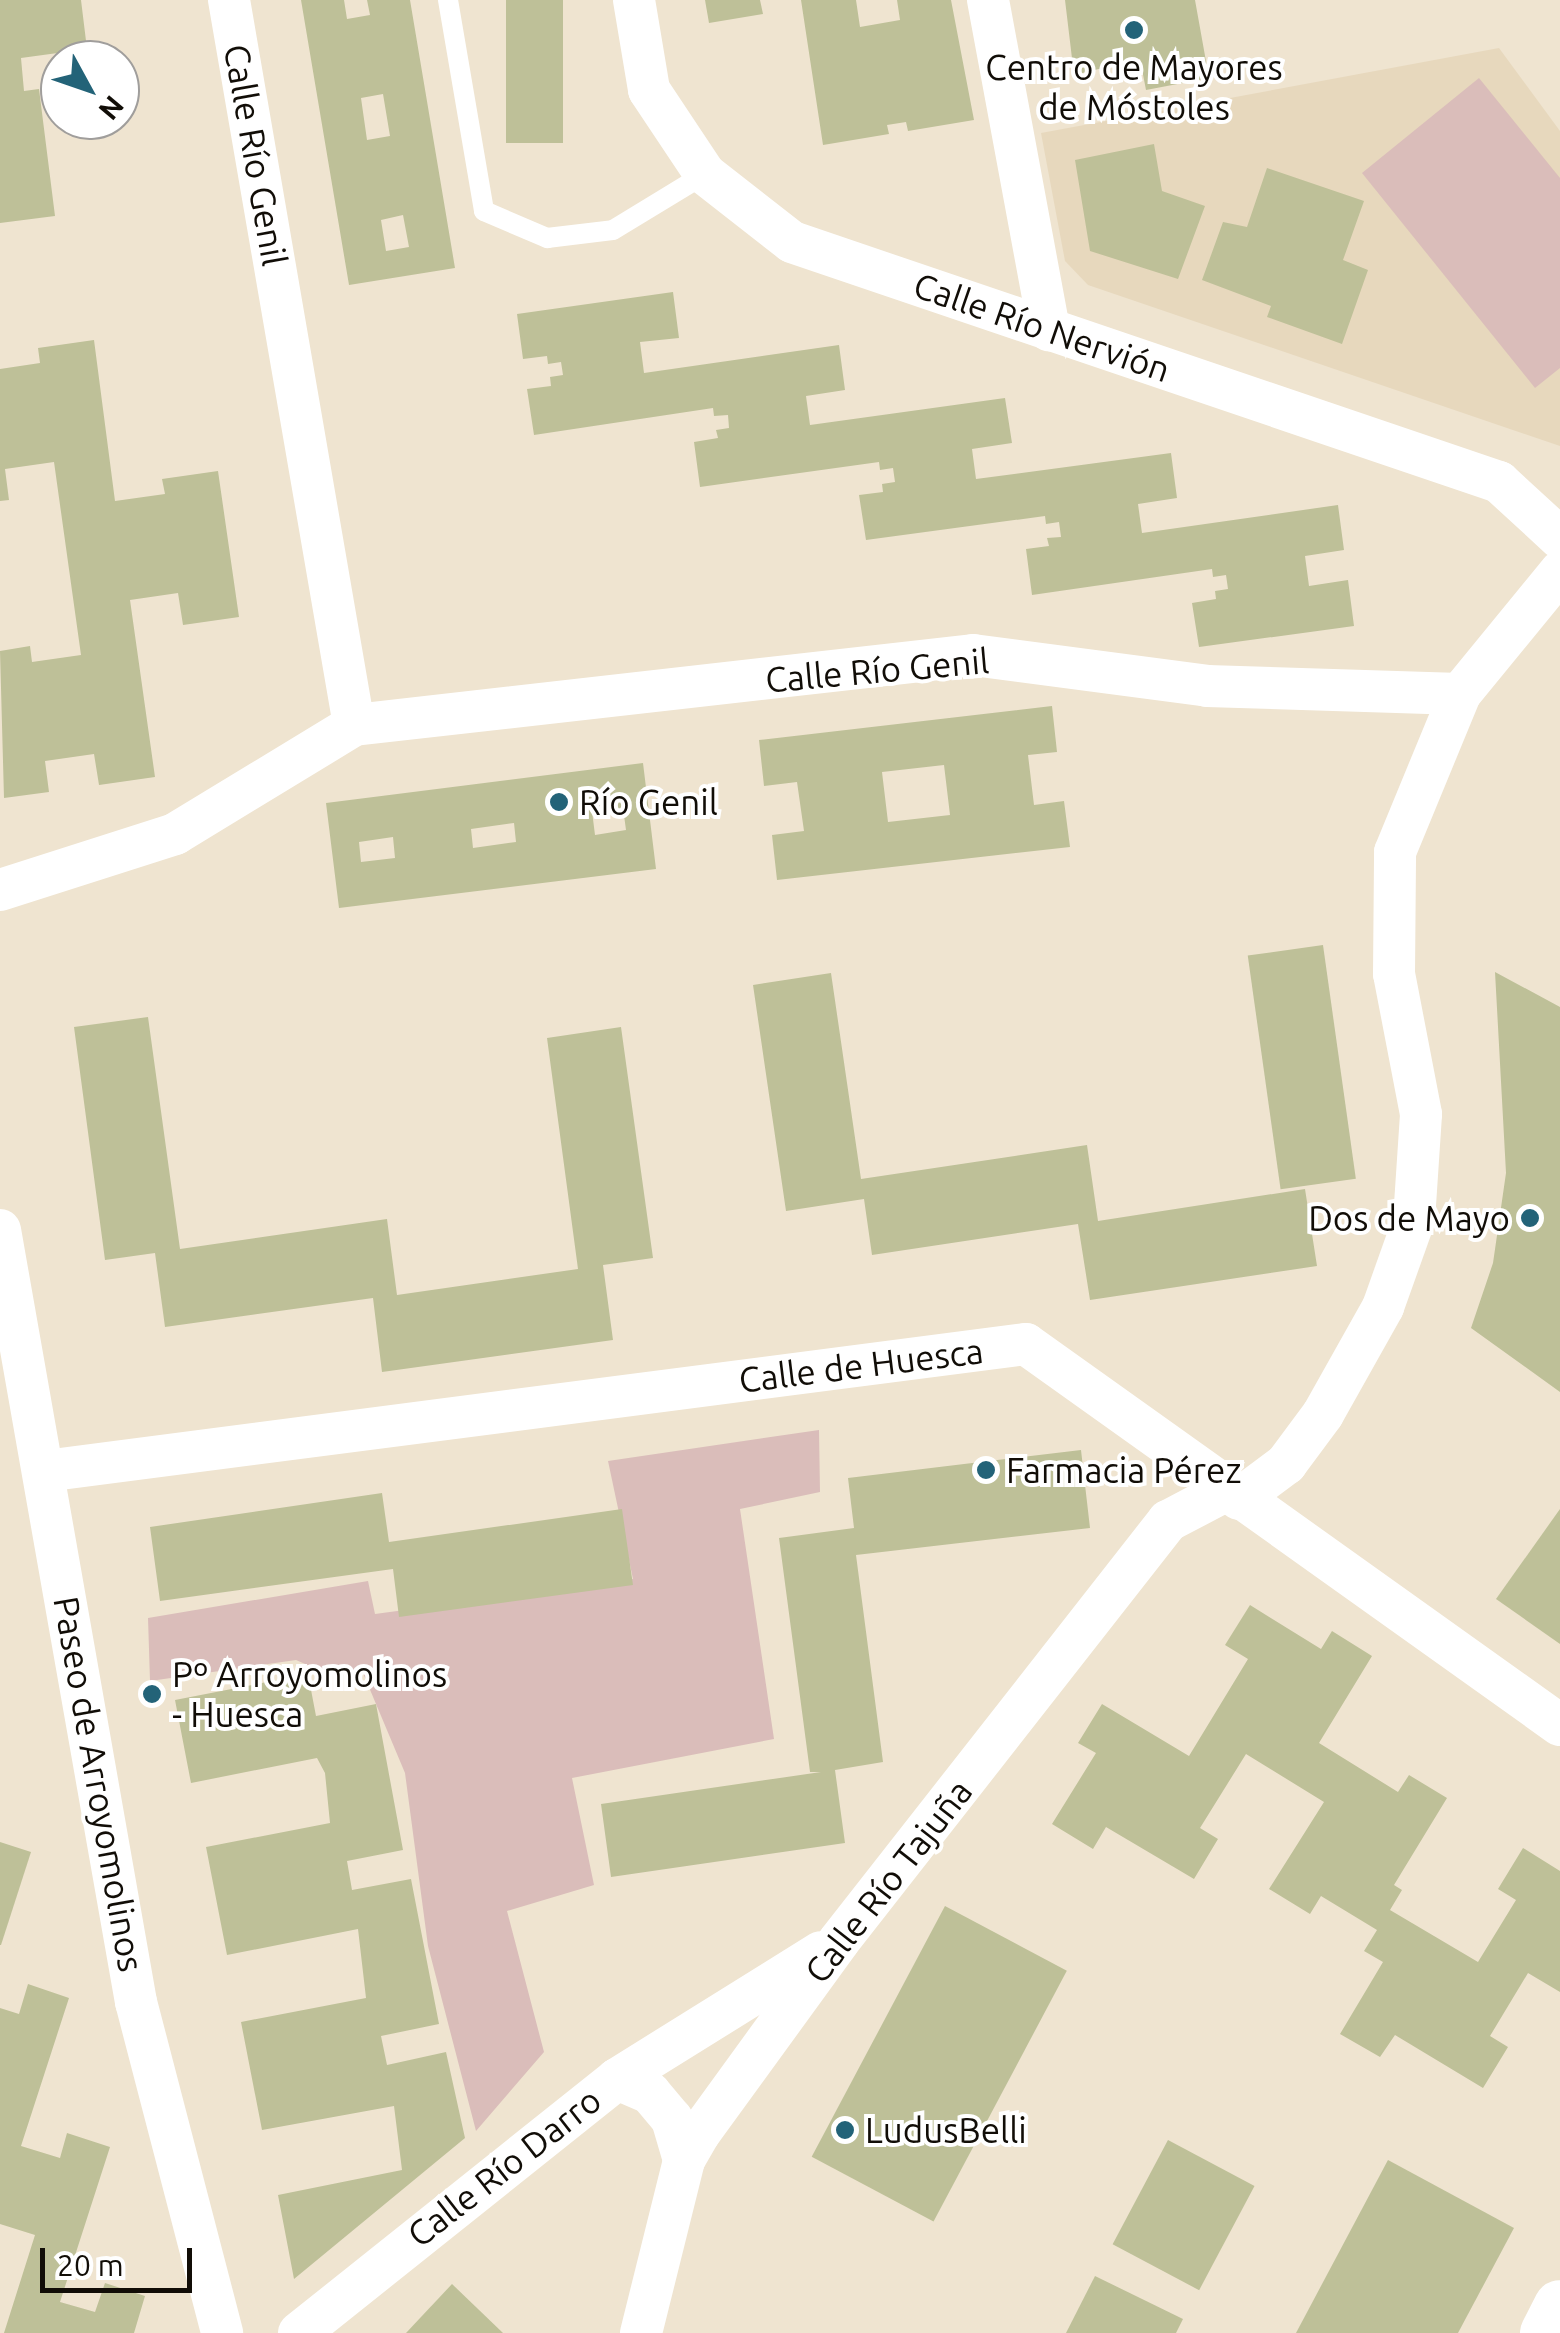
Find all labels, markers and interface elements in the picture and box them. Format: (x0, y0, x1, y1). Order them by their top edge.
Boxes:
marker: Centro de Mayores de Móstoles (1123, 19, 1145, 41)
north arrow (40, 40, 140, 140)
street label: Calle Río Genil (216, 41, 296, 269)
place label: Centro de Mayores de Móstoles (985, 46, 1283, 128)
text: N (93, 90, 130, 126)
street label: Calle Río Nervión (908, 263, 1176, 391)
street label: Calle Río Genil (764, 639, 990, 701)
place label: Río Genil (579, 781, 718, 823)
marker: Río Genil (548, 791, 570, 813)
place label: Dos de Mayo (1308, 1197, 1510, 1239)
marker: Dos de Mayo (1519, 1207, 1541, 1229)
street label: Calle de Huesca (736, 1329, 986, 1401)
place label: Farmacia Pérez (1006, 1449, 1242, 1491)
marker: Farmacia Pérez (975, 1459, 997, 1481)
street label: Paseo de Arroyomolinos (45, 1593, 153, 1975)
place label: Pº Arroyomolinos - Huesca (172, 1653, 447, 1735)
marker: Pº Arroyomolinos - Huesca (141, 1683, 163, 1705)
street label: Calle Río Tajuña (796, 1771, 980, 1991)
street label: Calle Río Darro (399, 2079, 609, 2255)
place label: LudusBelli (865, 2109, 1027, 2151)
marker: LudusBelli (834, 2119, 856, 2141)
scale bar (45, 2228, 198, 2290)
text: 20 m (57, 2248, 124, 2282)

